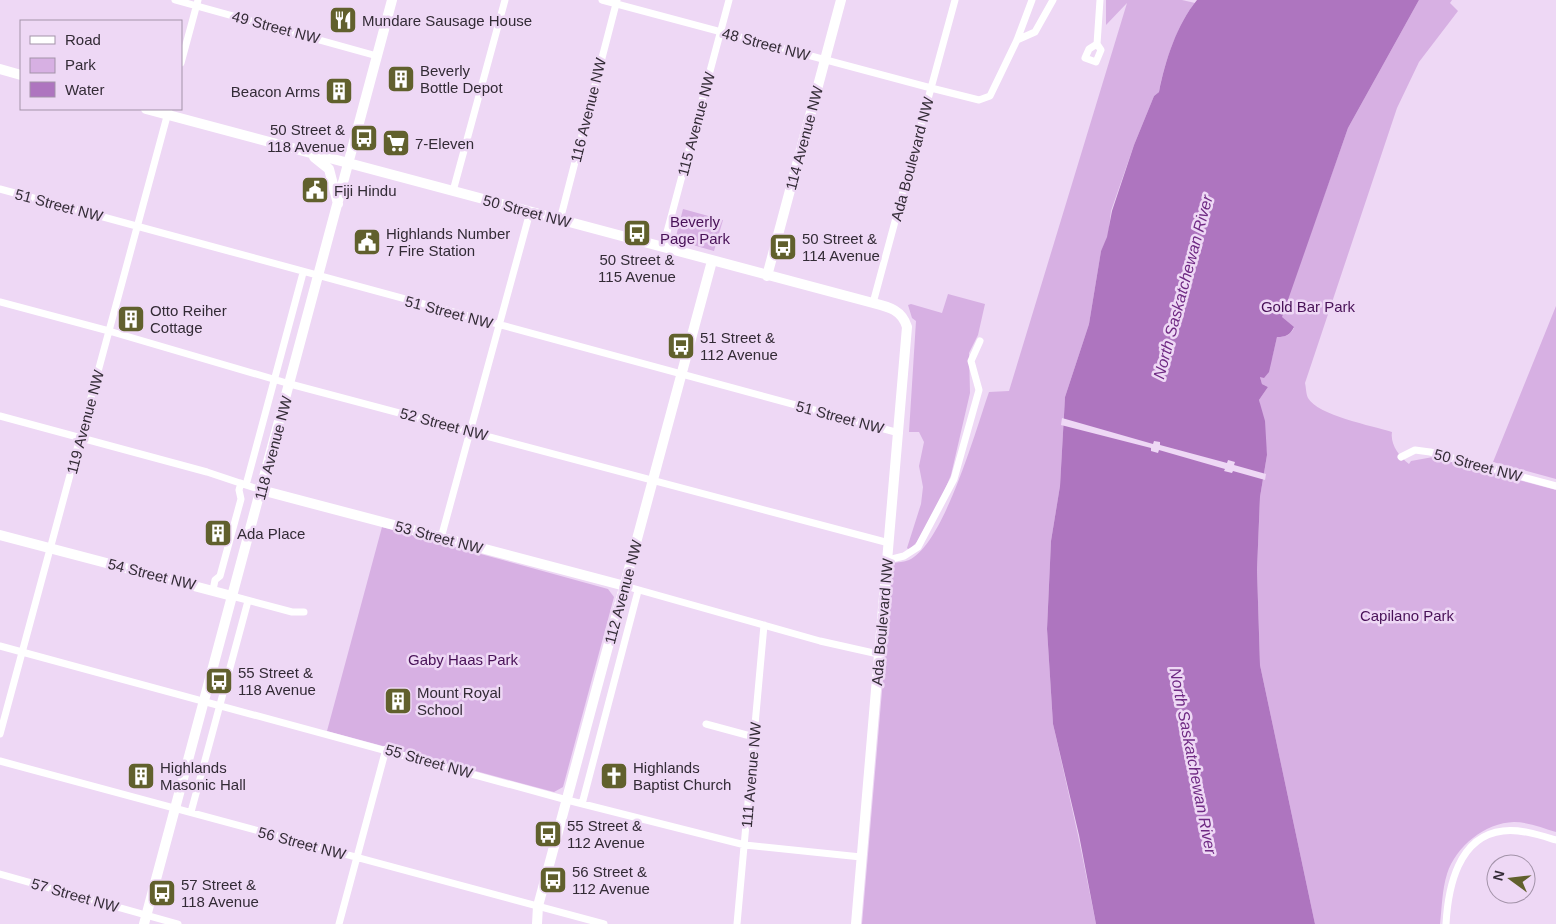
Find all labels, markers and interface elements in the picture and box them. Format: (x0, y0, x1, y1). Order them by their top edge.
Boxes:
restaurant icon: Mundare Sausage House (328, 5, 358, 35)
street label: 49 Street NW (230, 7, 322, 47)
place label: Mundare Sausage House (362, 12, 532, 29)
legend (20, 20, 182, 110)
street label: 48 Street NW (720, 24, 812, 64)
text: Road (65, 31, 101, 48)
street label: 116 Avenue NW (567, 55, 609, 164)
text: Park (65, 56, 96, 73)
place label: Beverly Bottle Depot (420, 62, 503, 96)
building icon: Beverly Bottle Depot (386, 64, 416, 94)
street label: 115 Avenue NW (674, 69, 718, 178)
building icon: Beacon Arms (324, 76, 354, 106)
text: Water (65, 81, 104, 98)
place label: Beacon Arms (231, 83, 320, 100)
street label: 114 Avenue NW (782, 83, 826, 192)
street label: Ada Boulevard NW (887, 94, 937, 223)
place label: 50 Street & 118 Avenue (267, 121, 345, 155)
bus stop icon: 50 Street & 118 Avenue (349, 123, 379, 153)
supermarket icon: 7-Eleven (381, 128, 411, 158)
place label: 7-Eleven (415, 135, 474, 152)
public building icon: Fiji Hindu (300, 175, 330, 205)
place label: Fiji Hindu (334, 182, 397, 199)
street label: 51 Street NW (13, 185, 105, 225)
street label: 50 Street NW (481, 191, 573, 231)
water label: North Saskatchewan River (1150, 193, 1216, 381)
park label: Beverly Page Park (660, 213, 731, 247)
bus stop icon: 50 Street & 115 Avenue (622, 218, 652, 248)
place label: Highlands Number 7 Fire Station (386, 225, 510, 259)
public building icon: Highlands Number 7 Fire Station (352, 227, 382, 257)
place label: 50 Street & 114 Avenue (802, 230, 880, 264)
bus stop icon: 50 Street & 114 Avenue (768, 232, 798, 262)
place label: 50 Street & 115 Avenue (598, 251, 676, 285)
street label: 51 Street NW (403, 292, 495, 332)
park label: Gold Bar Park (1261, 298, 1356, 315)
place label: Otto Reiher Cottage (150, 302, 227, 336)
building icon: Otto Reiher Cottage (116, 304, 146, 334)
place label: 51 Street & 112 Avenue (700, 329, 778, 363)
bus stop icon: 51 Street & 112 Avenue (666, 331, 696, 361)
street label: 119 Avenue NW (63, 367, 107, 476)
street label: 118 Avenue NW (251, 393, 295, 502)
street label: 51 Street NW (794, 397, 886, 437)
street label: 52 Street NW (398, 404, 490, 444)
street label: 50 Street NW (1432, 445, 1524, 485)
street label: 53 Street NW (393, 517, 485, 557)
building icon: Ada Place (203, 518, 233, 548)
place label: Ada Place (237, 525, 305, 542)
street label: 112 Avenue NW (601, 537, 645, 646)
street label: 54 Street NW (106, 555, 199, 593)
street label: Ada Boulevard NW (868, 557, 896, 686)
park label: Capilano Park (1360, 607, 1455, 624)
park label: Gaby Haas Park (408, 651, 519, 668)
place label: 55 Street & 118 Avenue (238, 664, 316, 698)
bus stop icon: 55 Street & 118 Avenue (204, 666, 234, 696)
water label: North Saskatchewan River (1167, 666, 1220, 856)
place label: Mount Royal School (417, 684, 501, 718)
building icon: Mount Royal School (383, 686, 413, 716)
street label: 111 Avenue NW (738, 721, 764, 828)
street label: 55 Street NW (383, 740, 475, 782)
place label: Highlands Masonic Hall (160, 759, 246, 793)
place label: Highlands Baptist Church (633, 759, 731, 793)
building icon: Highlands Masonic Hall (126, 761, 156, 791)
church icon: Highlands Baptist Church (599, 761, 629, 791)
place label: 55 Street & 112 Avenue (567, 817, 645, 851)
bus stop icon: 55 Street & 112 Avenue (533, 819, 563, 849)
street label: 56 Street NW (256, 823, 348, 863)
north arrow (1486, 854, 1536, 904)
place label: 56 Street & 112 Avenue (572, 863, 650, 897)
bus stop icon: 56 Street & 112 Avenue (538, 865, 568, 895)
text: N (1489, 869, 1507, 883)
street label: 57 Street NW (29, 874, 121, 916)
place label: 57 Street & 118 Avenue (181, 876, 259, 910)
bus stop icon: 57 Street & 118 Avenue (147, 878, 177, 908)

